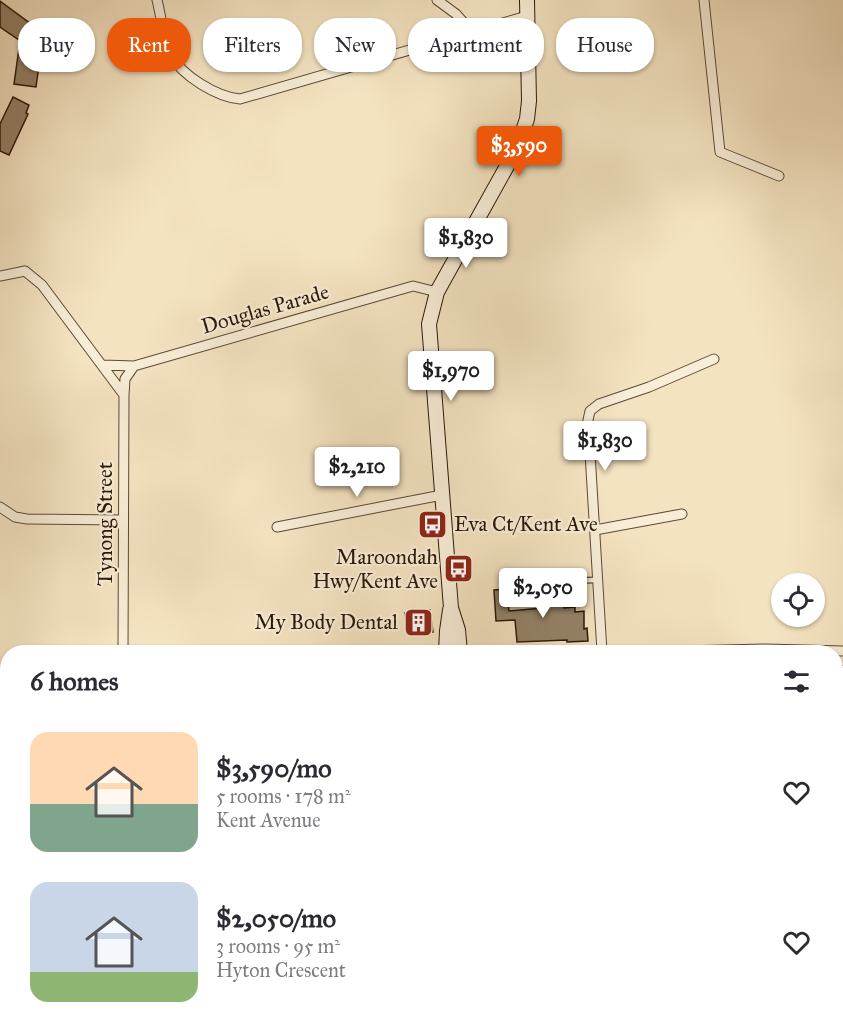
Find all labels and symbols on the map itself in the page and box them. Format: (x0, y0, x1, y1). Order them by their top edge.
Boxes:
pin: $3,590 (470, 126, 568, 177)
pin: $1,830 (417, 218, 515, 269)
street label: Douglas Parade (198, 278, 332, 340)
pin: $1,970 (402, 351, 500, 402)
pin: $1,830 (556, 421, 654, 472)
pin: $2,210 (308, 447, 406, 498)
street label: Tynong Street (92, 461, 118, 586)
bus stop icon: Eva Ct/Kent Ave (417, 508, 449, 540)
place label: Eva Ct/Kent Ave (454, 511, 598, 537)
place label: Maroondah Hwy/Kent Ave (313, 544, 438, 594)
bus stop icon: Maroondah Hwy/Kent Ave (443, 553, 475, 585)
pin: $2,050 (494, 568, 592, 619)
building icon: My Body Dental (403, 606, 435, 638)
place label: My Body Dental (255, 609, 398, 635)

